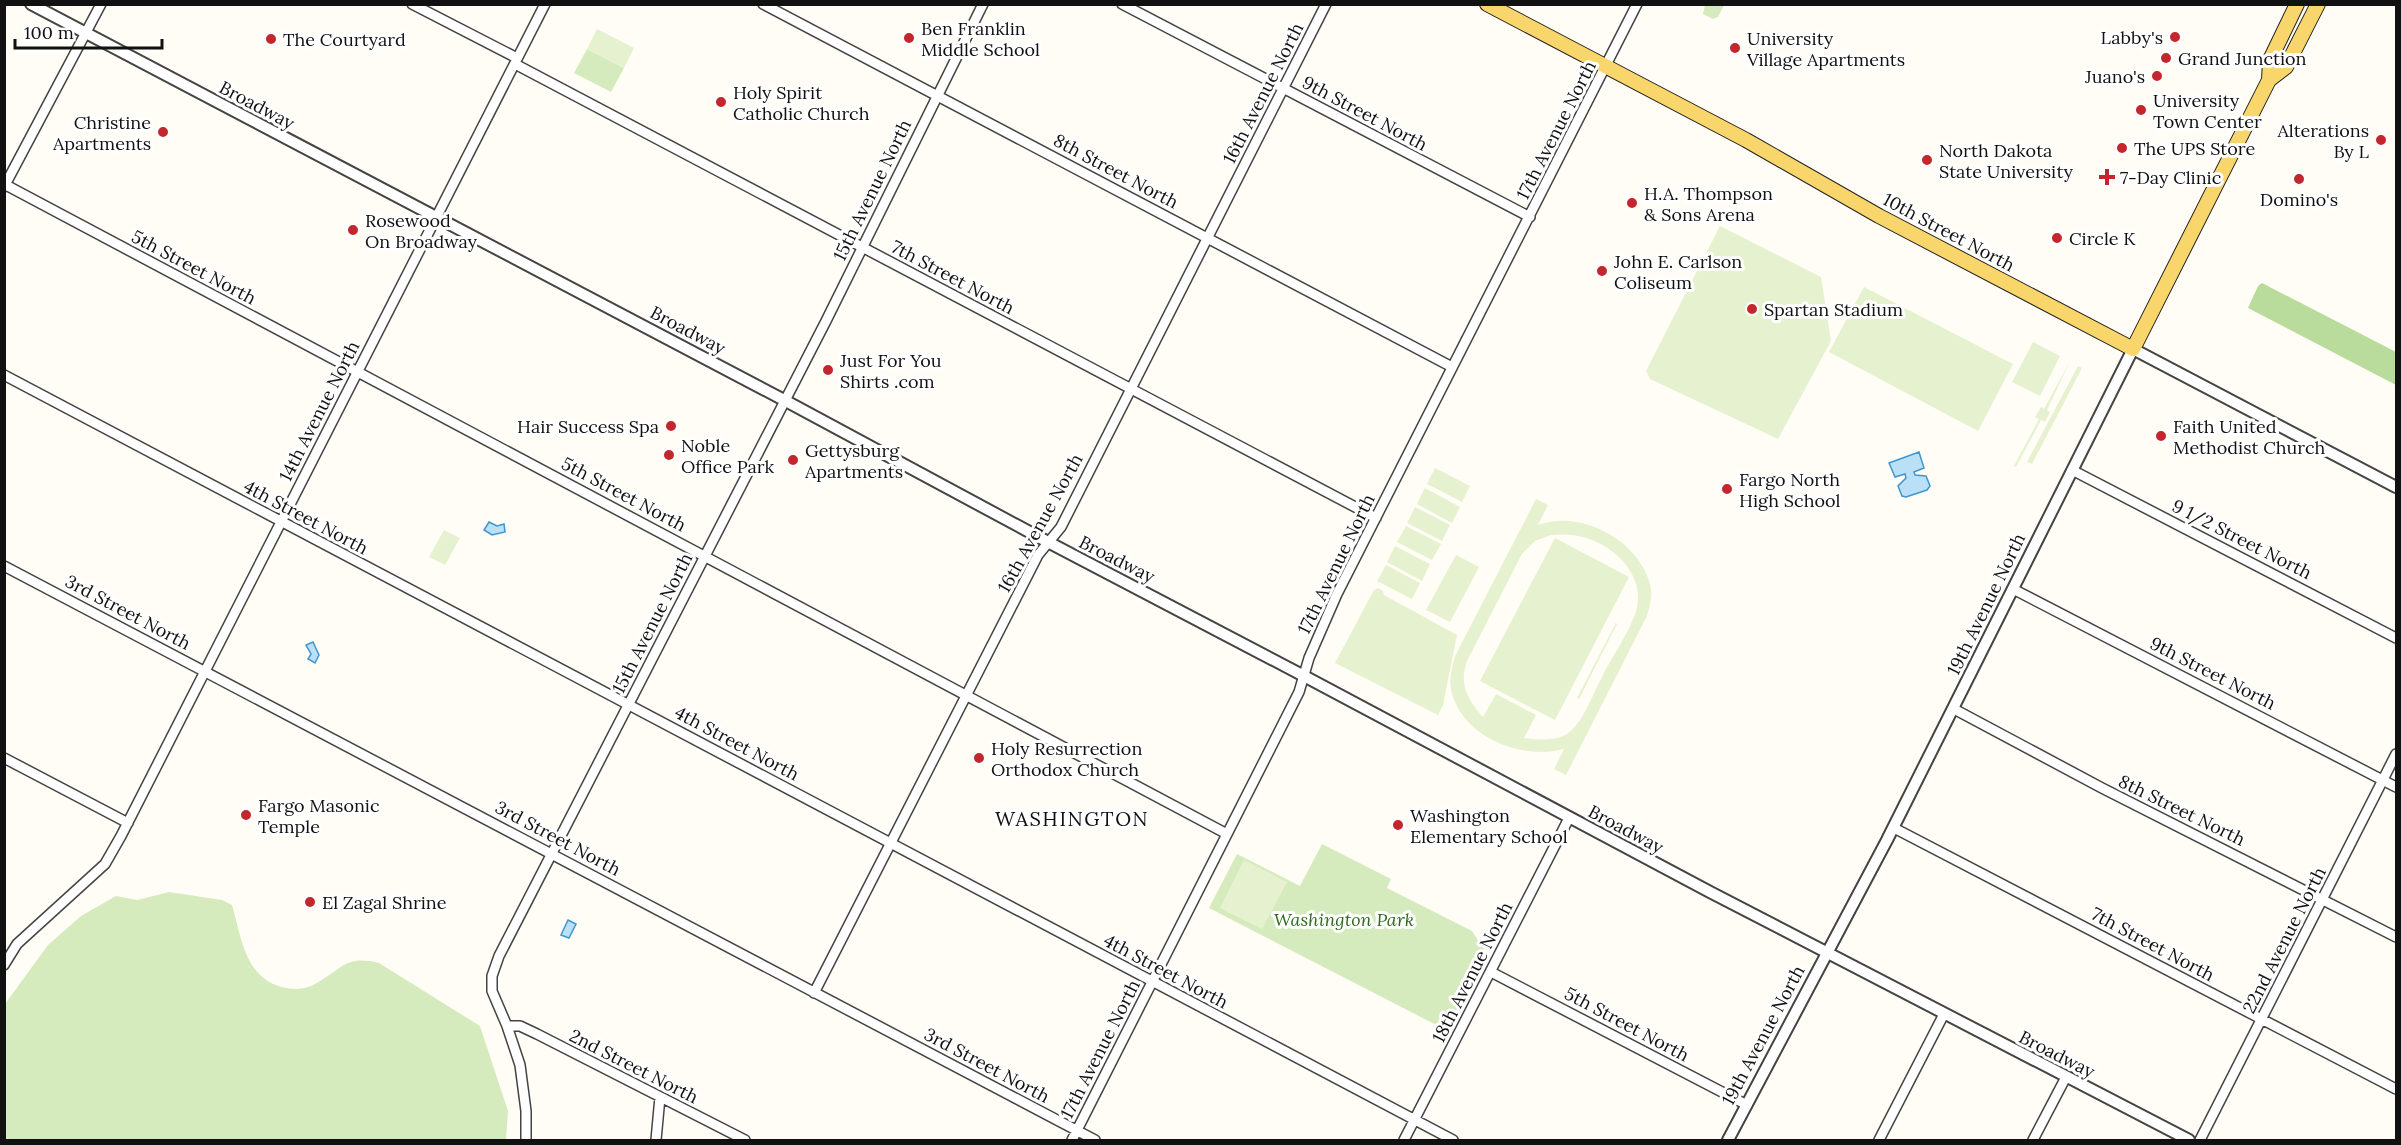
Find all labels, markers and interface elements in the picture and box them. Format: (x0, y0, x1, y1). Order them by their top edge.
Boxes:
scale bar (15, 12, 162, 50)
place label: Ben Franklin Middle School (921, 17, 1040, 61)
street label: 16th Avenue North (1218, 19, 1309, 167)
text: 100 m (24, 21, 74, 44)
place label: Labby's (2101, 26, 2163, 49)
place label: University Village Apartments (1746, 27, 1905, 71)
place label: The Courtyard (283, 28, 406, 51)
marker: Labby's (2168, 30, 2182, 44)
marker: Ben Franklin Middle School (902, 31, 916, 45)
marker: The Courtyard (264, 32, 278, 46)
marker: University Village Apartments (1728, 41, 1742, 55)
place label: Grand Junction (2178, 47, 2307, 70)
marker: Grand Junction (2159, 51, 2173, 65)
street label: 17th Avenue North (1511, 56, 1601, 203)
place label: Juano's (2084, 65, 2145, 88)
marker: Juano's (2150, 69, 2164, 83)
street label: 9th Street North (1299, 70, 1432, 156)
street label: Broadway (215, 76, 299, 135)
place label: Holy Spirit Catholic Church (733, 81, 870, 125)
place label: University Town Center (2153, 89, 2262, 133)
marker: Holy Spirit Catholic Church (714, 95, 728, 109)
marker: University Town Center (2134, 103, 2148, 117)
place label: Christine Apartments (52, 111, 151, 155)
street label: 15th Avenue North (828, 115, 916, 264)
place label: Alterations By L (2276, 119, 2370, 163)
marker: Christine Apartments (156, 125, 170, 139)
street label: 8th Street North (1050, 128, 1183, 214)
marker: Alterations By L (2374, 133, 2388, 147)
place label: The UPS Store (2134, 137, 2255, 160)
place label: North Dakota State University (1939, 139, 2073, 183)
marker: The UPS Store (2115, 141, 2129, 155)
marker: North Dakota State University (1920, 153, 1934, 167)
place label: 7-Day Clinic (2120, 166, 2221, 189)
marker: 7-Day Clinic (2098, 168, 2116, 186)
marker: Domino's (2292, 172, 2306, 186)
place label: H.A. Thompson & Sons Arena (1644, 182, 1773, 226)
street label: 10th Street North (1879, 188, 2019, 276)
place label: Domino's (2260, 188, 2338, 211)
marker: H.A. Thompson & Sons Arena (1625, 196, 1639, 210)
place label: Rosewood On Broadway (365, 209, 478, 253)
marker: Rosewood On Broadway (346, 223, 360, 237)
street label: 5th Street North (128, 225, 260, 310)
place label: Circle K (2069, 227, 2136, 250)
marker: Circle K (2050, 231, 2064, 245)
street label: 7th Street North (887, 235, 1019, 319)
place label: John E. Carlson Coliseum (1613, 250, 1742, 294)
marker: John E. Carlson Coliseum (1595, 264, 1609, 278)
place label: Spartan Stadium (1764, 298, 1903, 321)
street label: Broadway (646, 301, 730, 360)
marker: Spartan Stadium (1745, 302, 1759, 316)
street label: 14th Avenue North (274, 337, 364, 485)
place label: Just For You Shirts .com (839, 349, 942, 393)
marker: Just For You Shirts .com (821, 363, 835, 377)
place label: Hair Success Spa (517, 415, 659, 438)
place label: Faith United Methodist Church (2173, 415, 2326, 459)
marker: Hair Success Spa (664, 419, 678, 433)
marker: Faith United Methodist Church (2154, 429, 2168, 443)
place label: Noble Office Park (681, 434, 775, 478)
place label: Gettysburg Apartments (804, 439, 903, 483)
marker: Noble Office Park (662, 448, 676, 462)
street label: 16th Avenue North (992, 449, 1088, 596)
street label: 5th Street North (558, 452, 690, 537)
marker: Gettysburg Apartments (786, 453, 800, 467)
place label: Fargo North High School (1739, 468, 1840, 512)
street label: 4th Street North (240, 475, 372, 560)
marker: Fargo North High School (1720, 482, 1734, 496)
street label: 17th Avenue North (1292, 490, 1380, 638)
street label: 9 1/2 Street North (2168, 494, 2316, 584)
street label: 19th Avenue North (1942, 529, 2030, 679)
street label: Broadway (1075, 530, 1159, 588)
street label: 15th Avenue North (607, 549, 697, 697)
street label: 3rd Street North (61, 569, 195, 655)
street label: 9th Street North (2146, 631, 2280, 715)
street label: 4th Street North (671, 701, 803, 786)
place label: Holy Resurrection Orthodox Church (991, 737, 1142, 781)
marker: Holy Resurrection Orthodox Church (972, 751, 986, 765)
street label: 8th Street North (2115, 769, 2249, 851)
place label: Fargo Masonic Temple (258, 794, 380, 838)
street label: 3rd Street North (491, 795, 625, 881)
street label: Broadway (1584, 800, 1668, 859)
place label: Washington Elementary School (1410, 804, 1568, 848)
district label: WASHINGTON (995, 806, 1149, 831)
marker: Fargo Masonic Temple (239, 808, 253, 822)
marker: Washington Elementary School (1391, 818, 1405, 832)
street label: 22nd Avenue North (2237, 863, 2331, 1017)
place label: El Zagal Shrine (322, 891, 447, 914)
marker: El Zagal Shrine (303, 895, 317, 909)
street label: 18th Avenue North (1427, 898, 1517, 1046)
street label: 7th Street North (2087, 902, 2219, 986)
park label: Washington Park (1274, 908, 1414, 931)
street label: 4th Street North (1100, 929, 1232, 1014)
street label: 19th Avenue North (1716, 961, 1810, 1109)
street label: 17th Avenue North (1055, 975, 1145, 1122)
street label: 5th Street North (1561, 982, 1693, 1067)
street label: 3rd Street North (920, 1022, 1054, 1108)
street label: 2nd Street North (566, 1024, 702, 1108)
street label: Broadway (2015, 1025, 2099, 1083)

